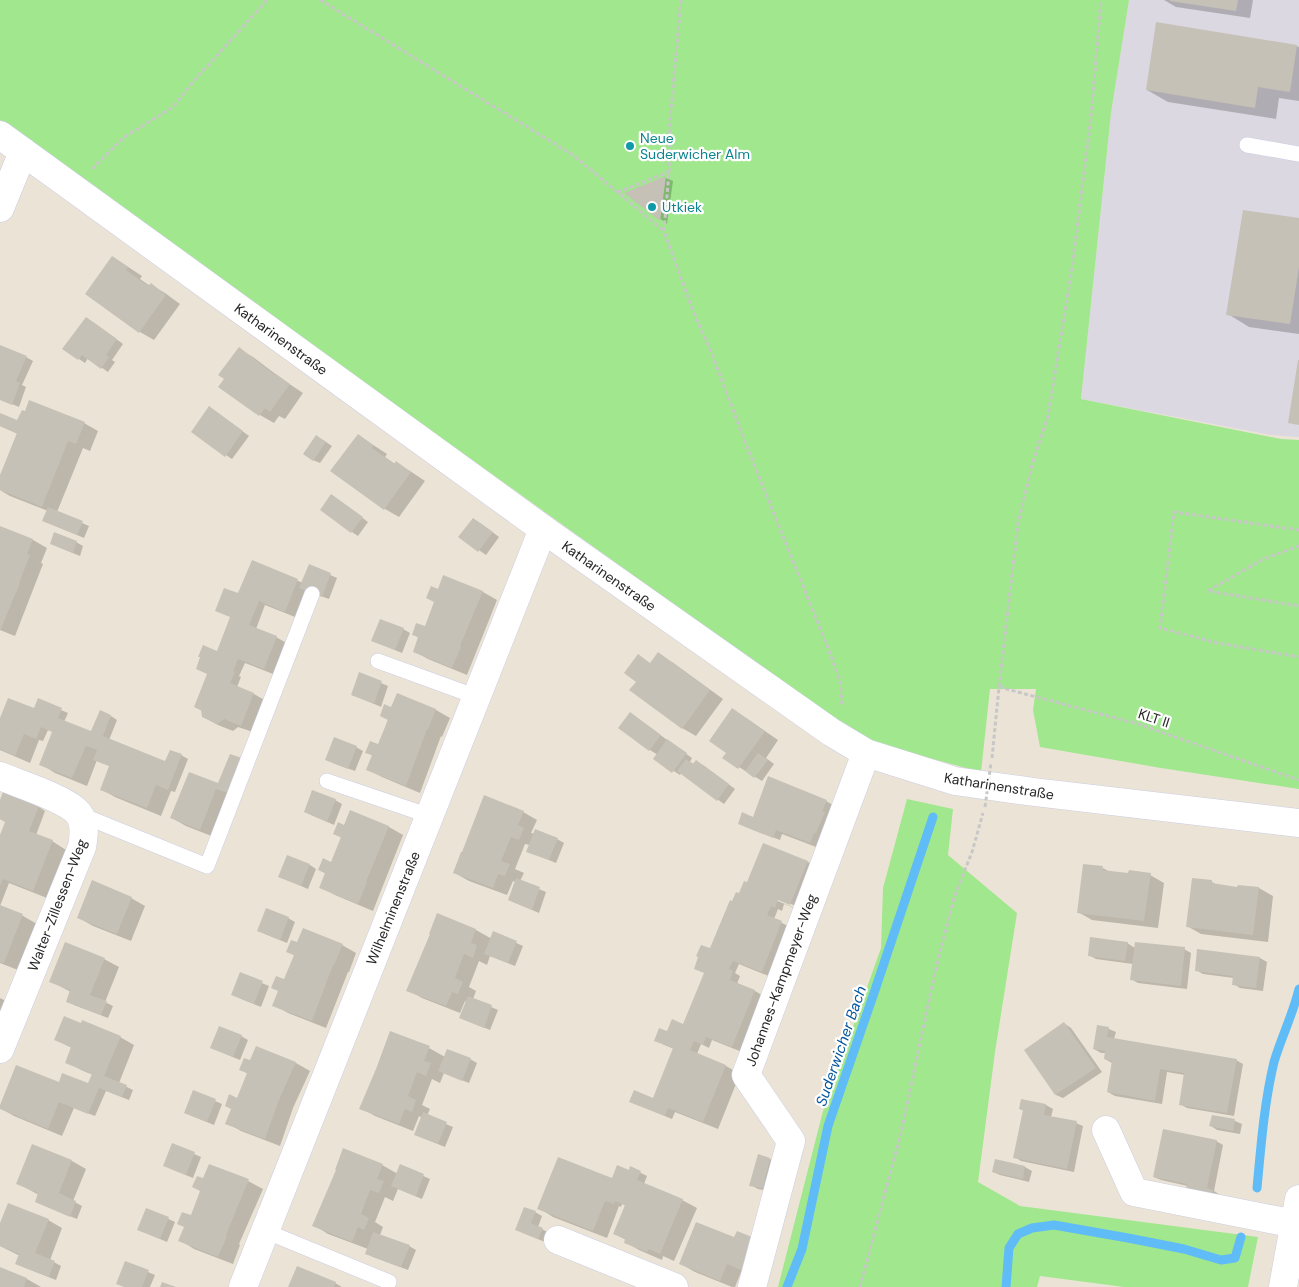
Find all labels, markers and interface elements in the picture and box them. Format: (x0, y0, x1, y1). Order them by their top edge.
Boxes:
place label: Neue Suderwicher Alm (640, 129, 750, 163)
marker: Neue Suderwicher Alm (624, 140, 636, 152)
place label: Utkiek (662, 198, 702, 216)
marker: Utkiek (646, 201, 658, 213)
street label: Katharinenstraße (231, 299, 331, 379)
street label: Katharinenstraße (558, 537, 660, 615)
street label: KLT II (1136, 704, 1172, 732)
street label: Katharinenstraße (943, 768, 1055, 804)
street label: Walter-Zillessen-Weg (23, 836, 91, 974)
street label: Wilhelminenstraße (362, 848, 424, 967)
street label: Johannes-Kampmeyer-Weg (741, 891, 821, 1069)
water label: Suderwicher Bach (811, 983, 871, 1109)

